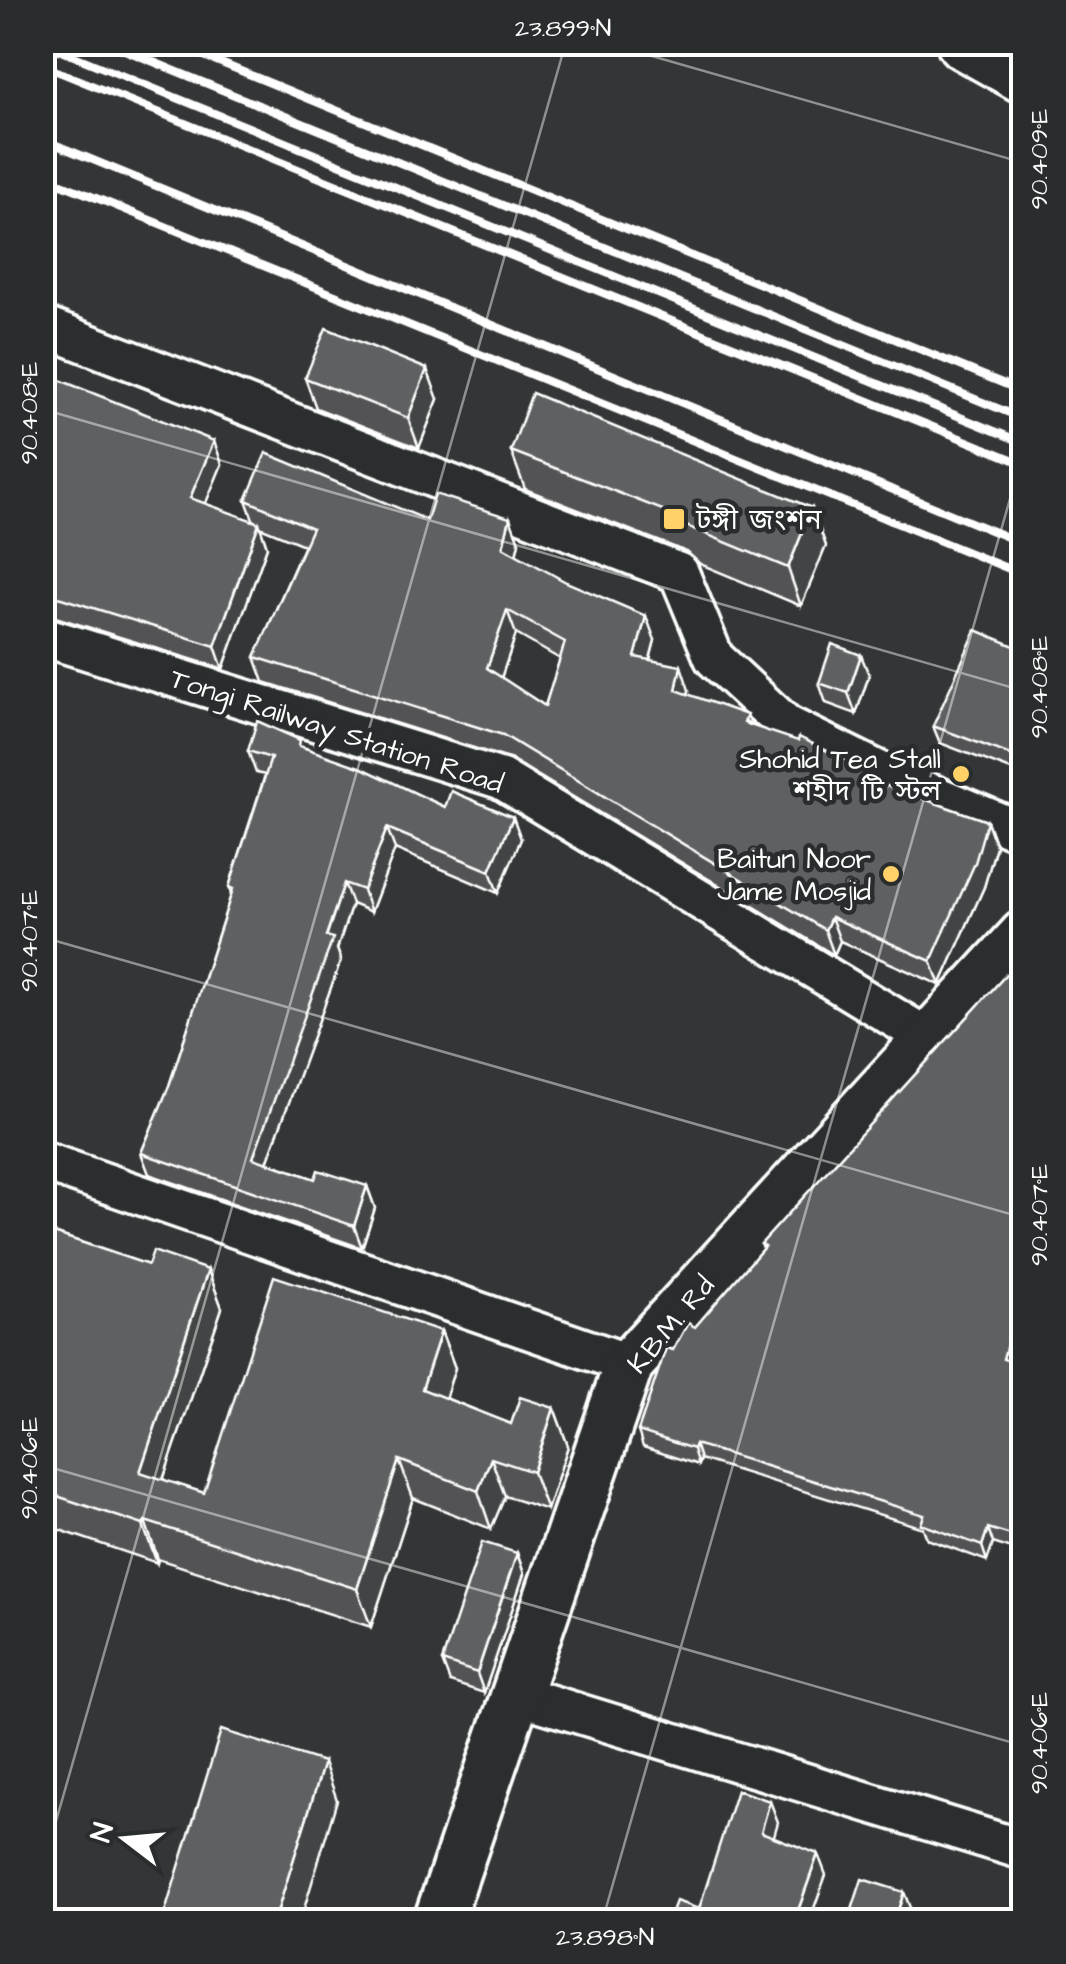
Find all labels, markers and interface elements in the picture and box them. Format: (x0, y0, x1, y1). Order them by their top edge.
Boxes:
text: 23.899°N (515, 11, 611, 46)
text: 90.409°E (1022, 108, 1057, 209)
text: 90.408°E (12, 361, 47, 464)
place label: টঙ্গী জংশন (695, 501, 823, 540)
marker: টঙ্গী জংশন (661, 506, 687, 532)
text: 90.408°E (1022, 635, 1057, 738)
street label: Tongi Railway Station Road (165, 659, 508, 806)
place label: Shohid Tea Stall শহীদ টি স্টল (739, 740, 942, 811)
marker: Shohid Tea Stall শহীদ টি স্টল (950, 763, 972, 785)
place label: Baitun Noor Jame Mosjid (717, 840, 871, 911)
marker: Baitun Noor Jame Mosjid (880, 863, 902, 885)
text: 90.407°E (12, 890, 47, 992)
text: 90.407°E (1022, 1164, 1057, 1266)
street label: K.B.M. Rd (618, 1267, 724, 1382)
text: 90.406°E (12, 1417, 47, 1519)
text: 90.406°E (1022, 1692, 1057, 1794)
north arrow (75, 1789, 175, 1889)
text: N (81, 1818, 124, 1846)
text: 23.898°N (556, 1920, 654, 1955)

